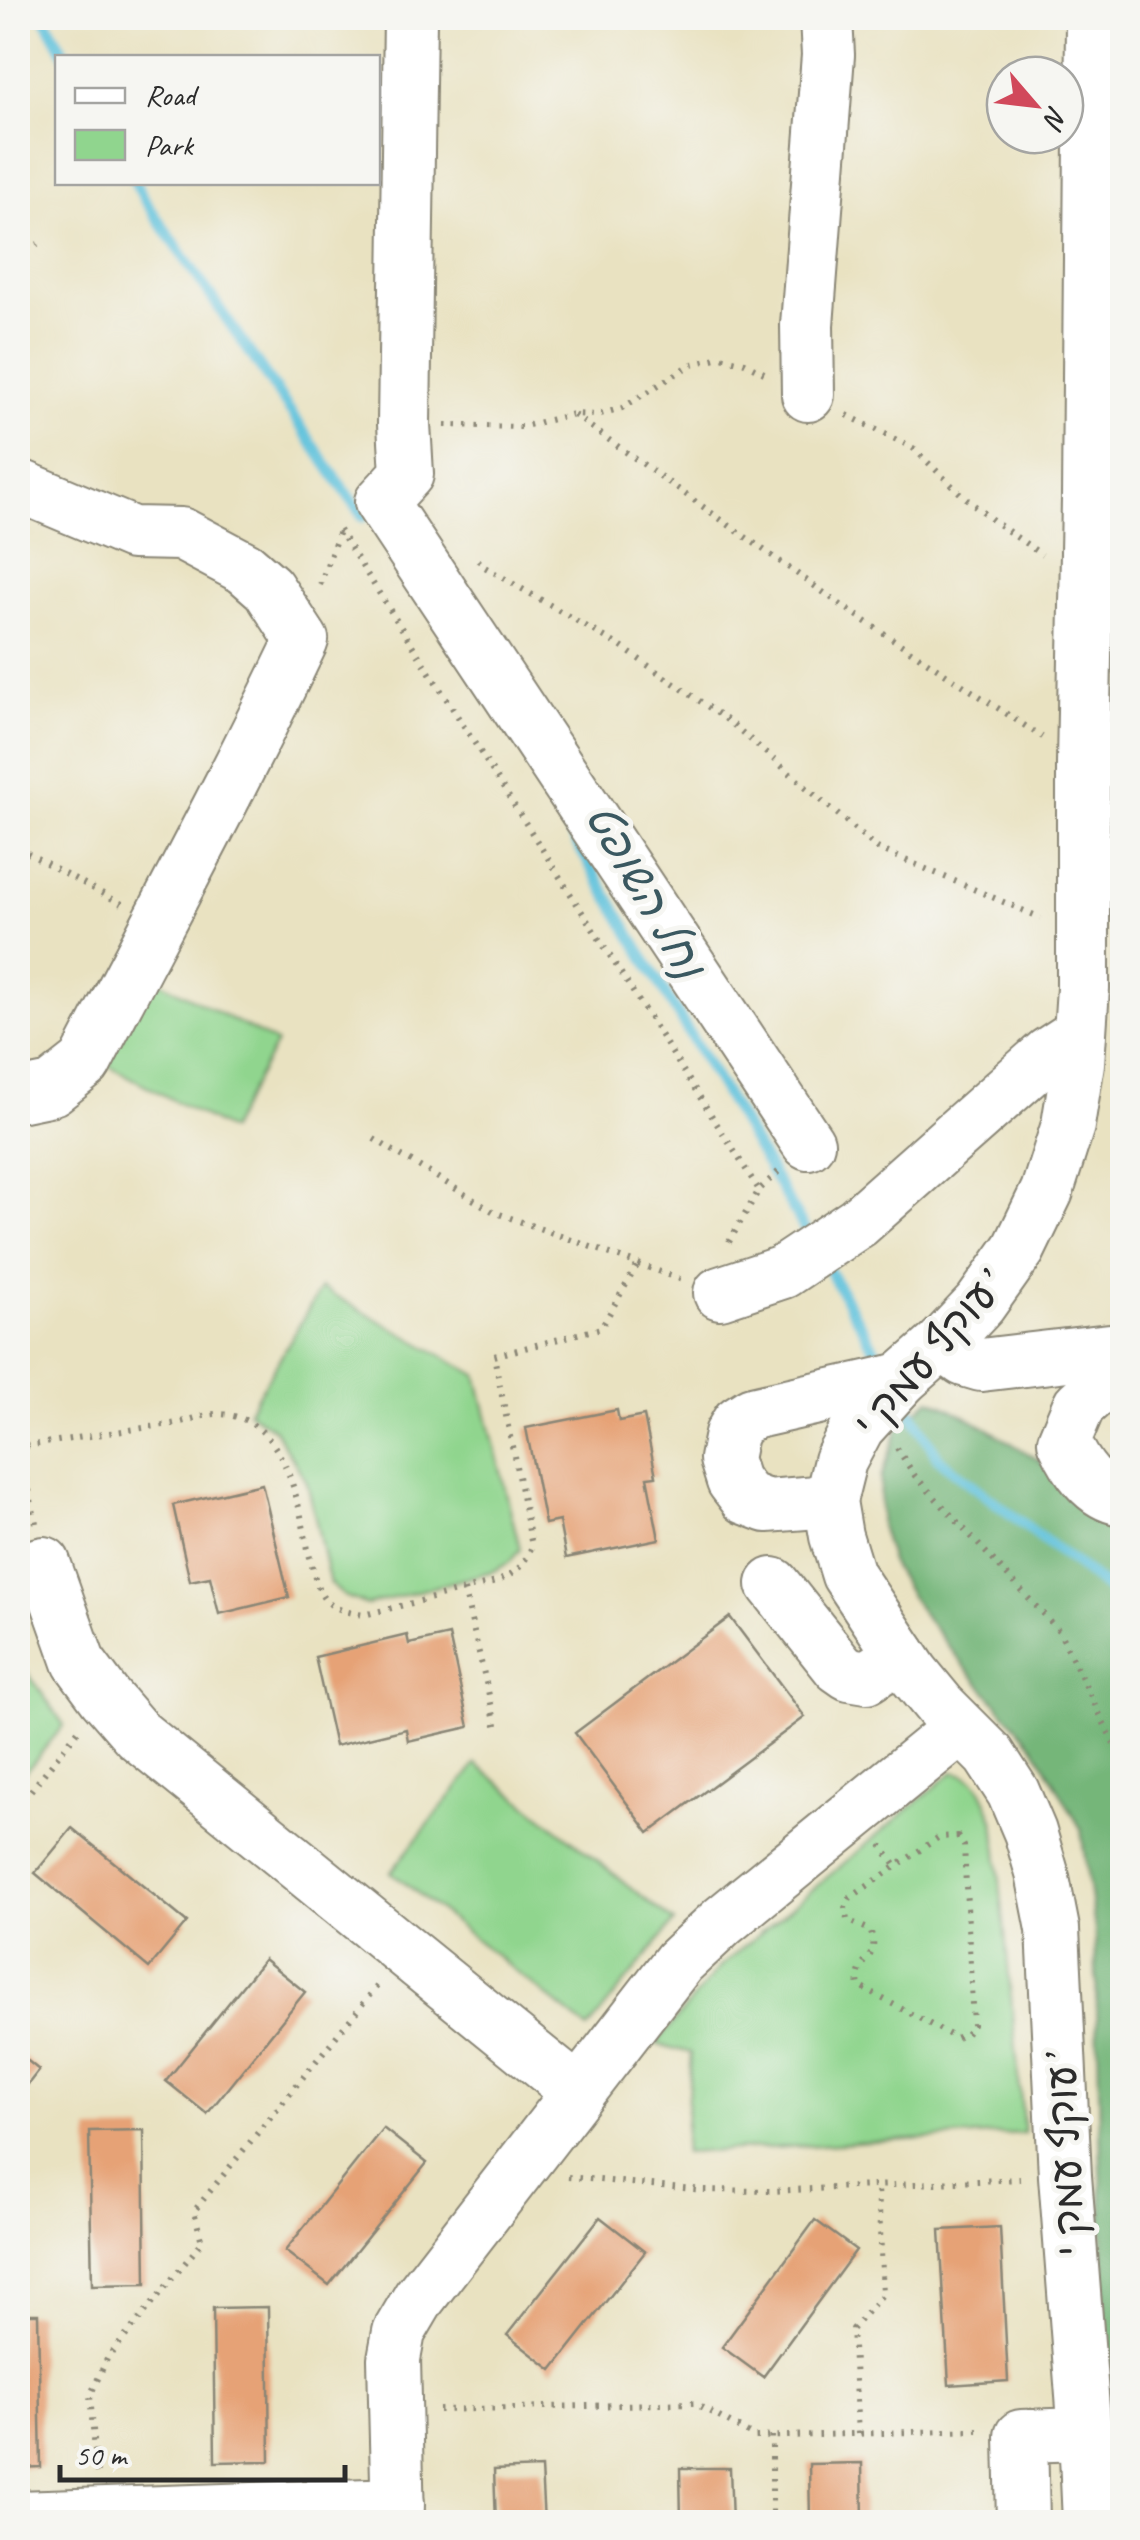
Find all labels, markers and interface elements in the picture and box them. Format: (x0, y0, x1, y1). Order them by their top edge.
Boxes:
legend (55, 55, 380, 185)
north arrow (985, 55, 1085, 155)
text: Road (145, 76, 199, 114)
text: N (1035, 101, 1076, 136)
text: Park (145, 126, 195, 164)
water label: נחל השופט (572, 793, 719, 991)
street label: עוקף עמק י’ (843, 1259, 1017, 1448)
street label: עוקף עמק י’ (1034, 2050, 1098, 2257)
scale bar (60, 2420, 345, 2482)
text: 50 m (75, 2436, 128, 2474)

